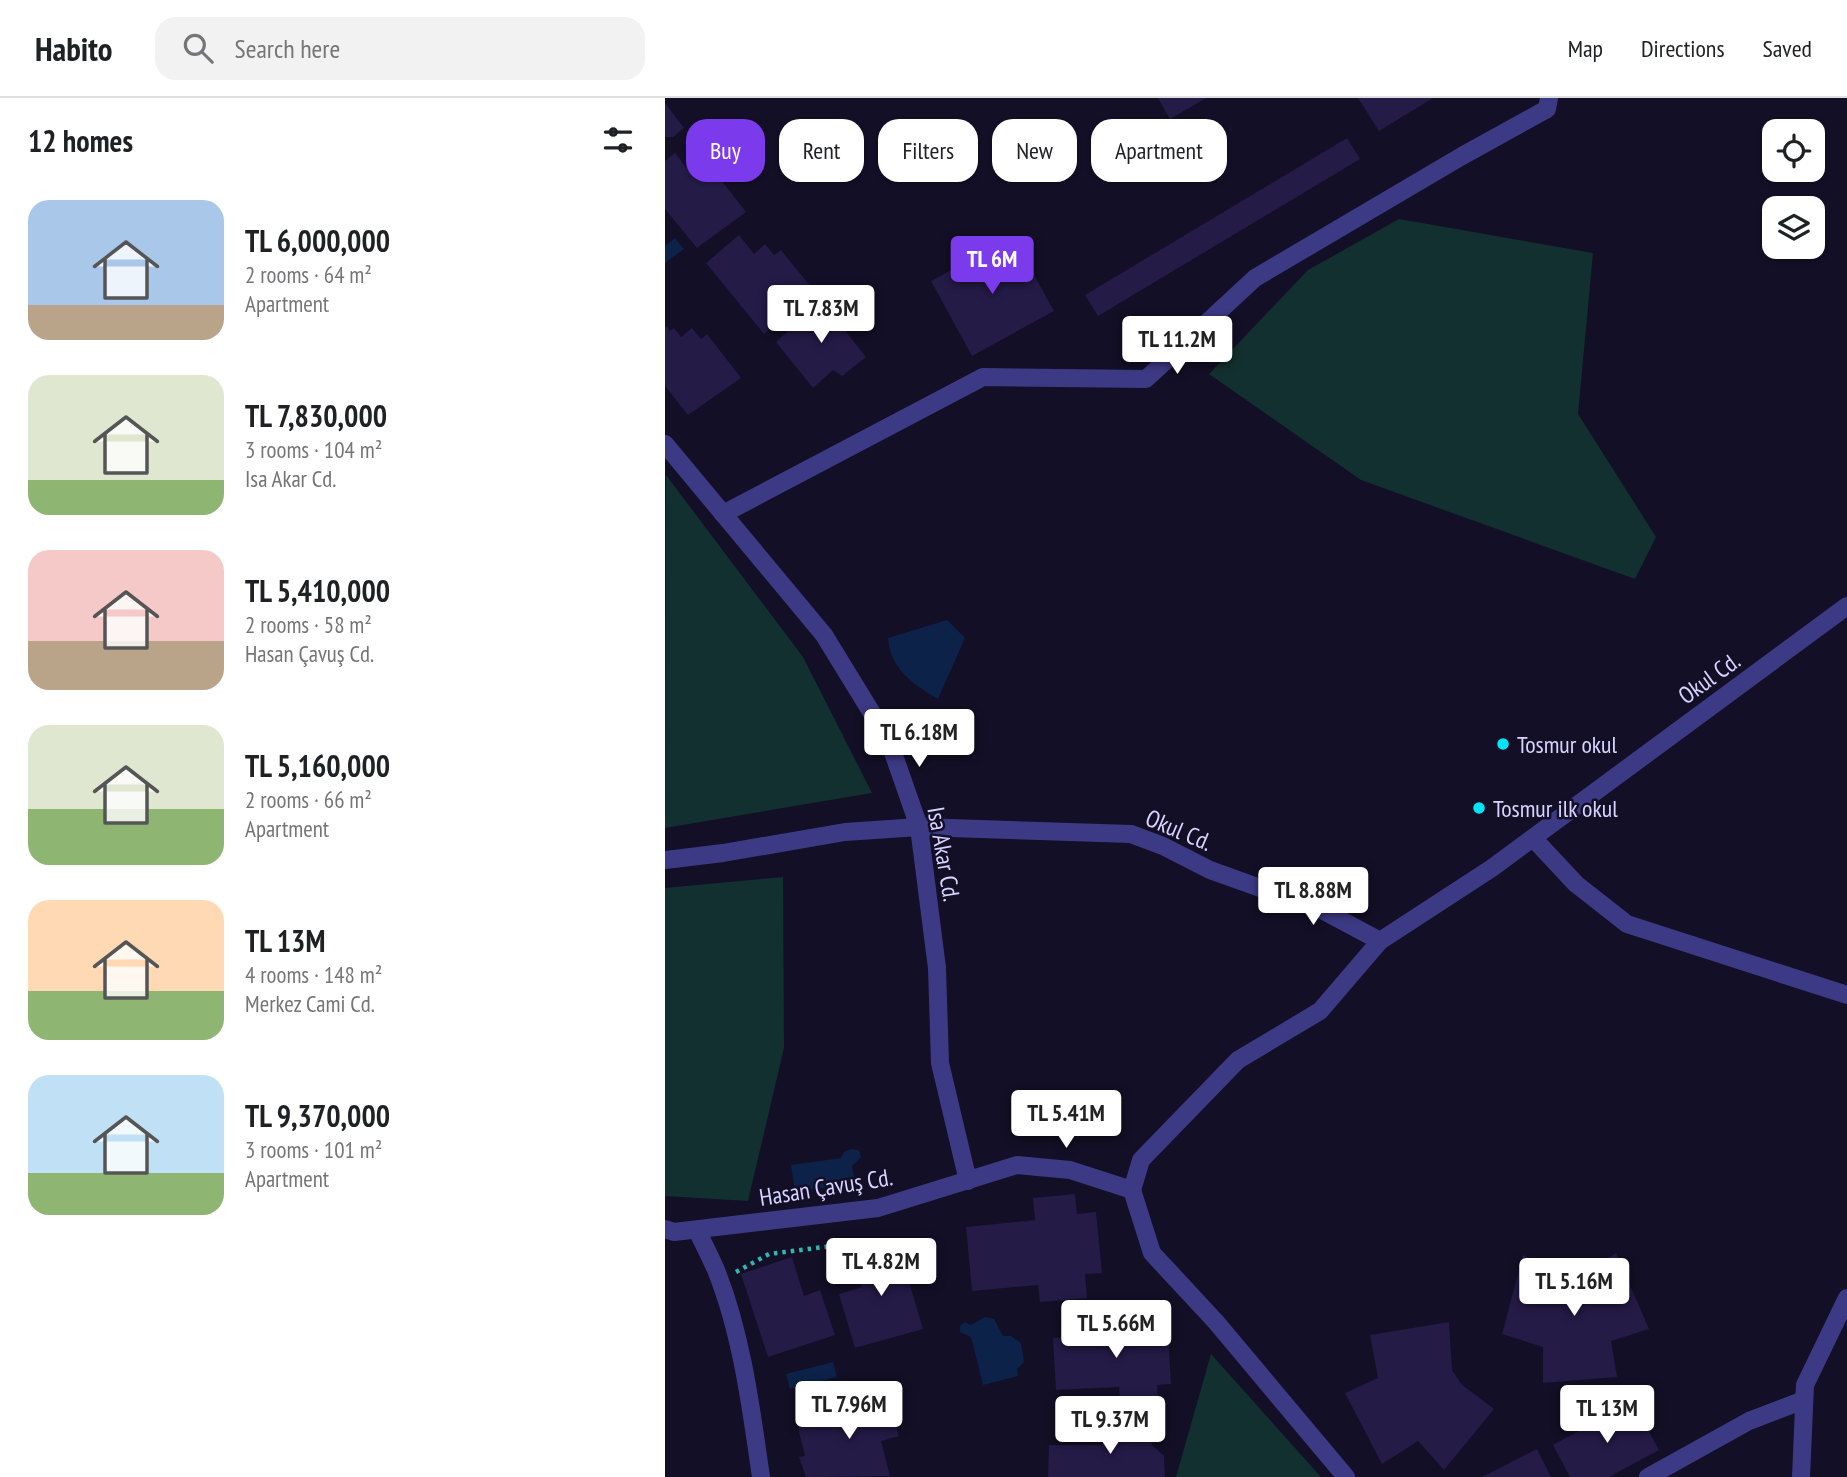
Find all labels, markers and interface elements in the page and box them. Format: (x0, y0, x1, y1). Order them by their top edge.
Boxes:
search box (155, 17, 645, 80)
text: Habito (35, 27, 113, 70)
icon: search (179, 29, 217, 67)
text: Search here (235, 32, 340, 65)
text: Map (1568, 33, 1603, 64)
text: Directions (1641, 33, 1725, 64)
text: Saved (1763, 33, 1812, 64)
chip: Buy (686, 119, 765, 182)
chip: Rent (779, 119, 864, 182)
chip: Filters (878, 119, 978, 182)
chip: New (992, 119, 1077, 182)
chip: Apartment (1091, 119, 1227, 182)
map controls (1762, 119, 1825, 259)
button: locate (1762, 119, 1825, 182)
text: 12 homes (28, 121, 133, 160)
icon: filters (599, 121, 637, 159)
button: layers (1762, 196, 1825, 259)
text: TL 6,000,000 (245, 221, 390, 260)
icon: home (84, 228, 168, 312)
pin: TL 6M (943, 236, 1041, 296)
text: TL 6M (967, 244, 1017, 273)
text: 2 rooms · 64 m² (245, 260, 372, 289)
pin: TL 7.83M (749, 286, 893, 345)
text: Apartment (245, 289, 329, 318)
text: TL 7.83M (783, 293, 859, 322)
pin: TL 11.2M (1105, 316, 1249, 376)
text: TL 11.2M (1138, 324, 1216, 353)
text: TL 7,830,000 (245, 396, 387, 435)
icon: home (84, 403, 168, 487)
text: 3 rooms · 104 m² (245, 435, 382, 464)
text: Isa Akar Cd. (245, 464, 336, 493)
text: TL 5,410,000 (245, 571, 390, 610)
icon: home (84, 578, 168, 662)
text: 2 rooms · 58 m² (245, 610, 372, 639)
text: Hasan Çavuş Cd. (245, 639, 374, 668)
street label: Okul Cd. (1672, 645, 1746, 711)
pin: TL 6.18M (847, 710, 991, 769)
text: TL 6.18M (880, 717, 958, 746)
place label: Tosmur okul (1517, 729, 1618, 760)
marker: Tosmur okul (1495, 736, 1511, 752)
text: TL 5,160,000 (245, 746, 390, 785)
icon: home (84, 753, 168, 837)
text: 2 rooms · 66 m² (245, 785, 372, 814)
place label: Tosmur ilk okul (1493, 793, 1618, 824)
marker: Tosmur ilk okul (1471, 800, 1487, 816)
street label: Okul Cd. (1141, 802, 1217, 858)
street label: Isa Akar Cd. (920, 804, 968, 904)
text: Apartment (245, 814, 329, 843)
pin: TL 8.88M (1241, 868, 1385, 927)
text: TL 8.88M (1274, 875, 1352, 904)
text: TL 13M (245, 921, 325, 960)
icon: home (84, 928, 168, 1012)
text: 4 rooms · 148 m² (245, 960, 382, 989)
text: Merkez Cami Cd. (245, 989, 375, 1018)
pin: TL 5.41M (994, 1090, 1138, 1150)
text: TL 9,370,000 (245, 1096, 390, 1135)
text: TL 5.41M (1027, 1098, 1105, 1127)
icon: home (84, 1103, 168, 1187)
text: 3 rooms · 101 m² (245, 1135, 382, 1164)
street label: Hasan Çavuş Cd. (757, 1161, 895, 1213)
text: Apartment (245, 1164, 329, 1193)
pin: TL 4.82M (809, 1238, 953, 1298)
text: TL 4.82M (842, 1246, 920, 1275)
pin: TL 5.16M (1502, 1258, 1646, 1318)
text: TL 5.16M (1535, 1266, 1613, 1295)
pin: TL 5.66M (1044, 1300, 1188, 1360)
text: TL 5.66M (1077, 1308, 1155, 1337)
pin: TL 7.96M (777, 1382, 921, 1441)
pin: TL 13M (1550, 1386, 1664, 1445)
text: TL 7.96M (811, 1389, 887, 1418)
text: TL 13M (1576, 1393, 1638, 1422)
pin: TL 9.37M (1038, 1396, 1182, 1456)
text: TL 9.37M (1071, 1404, 1149, 1433)

